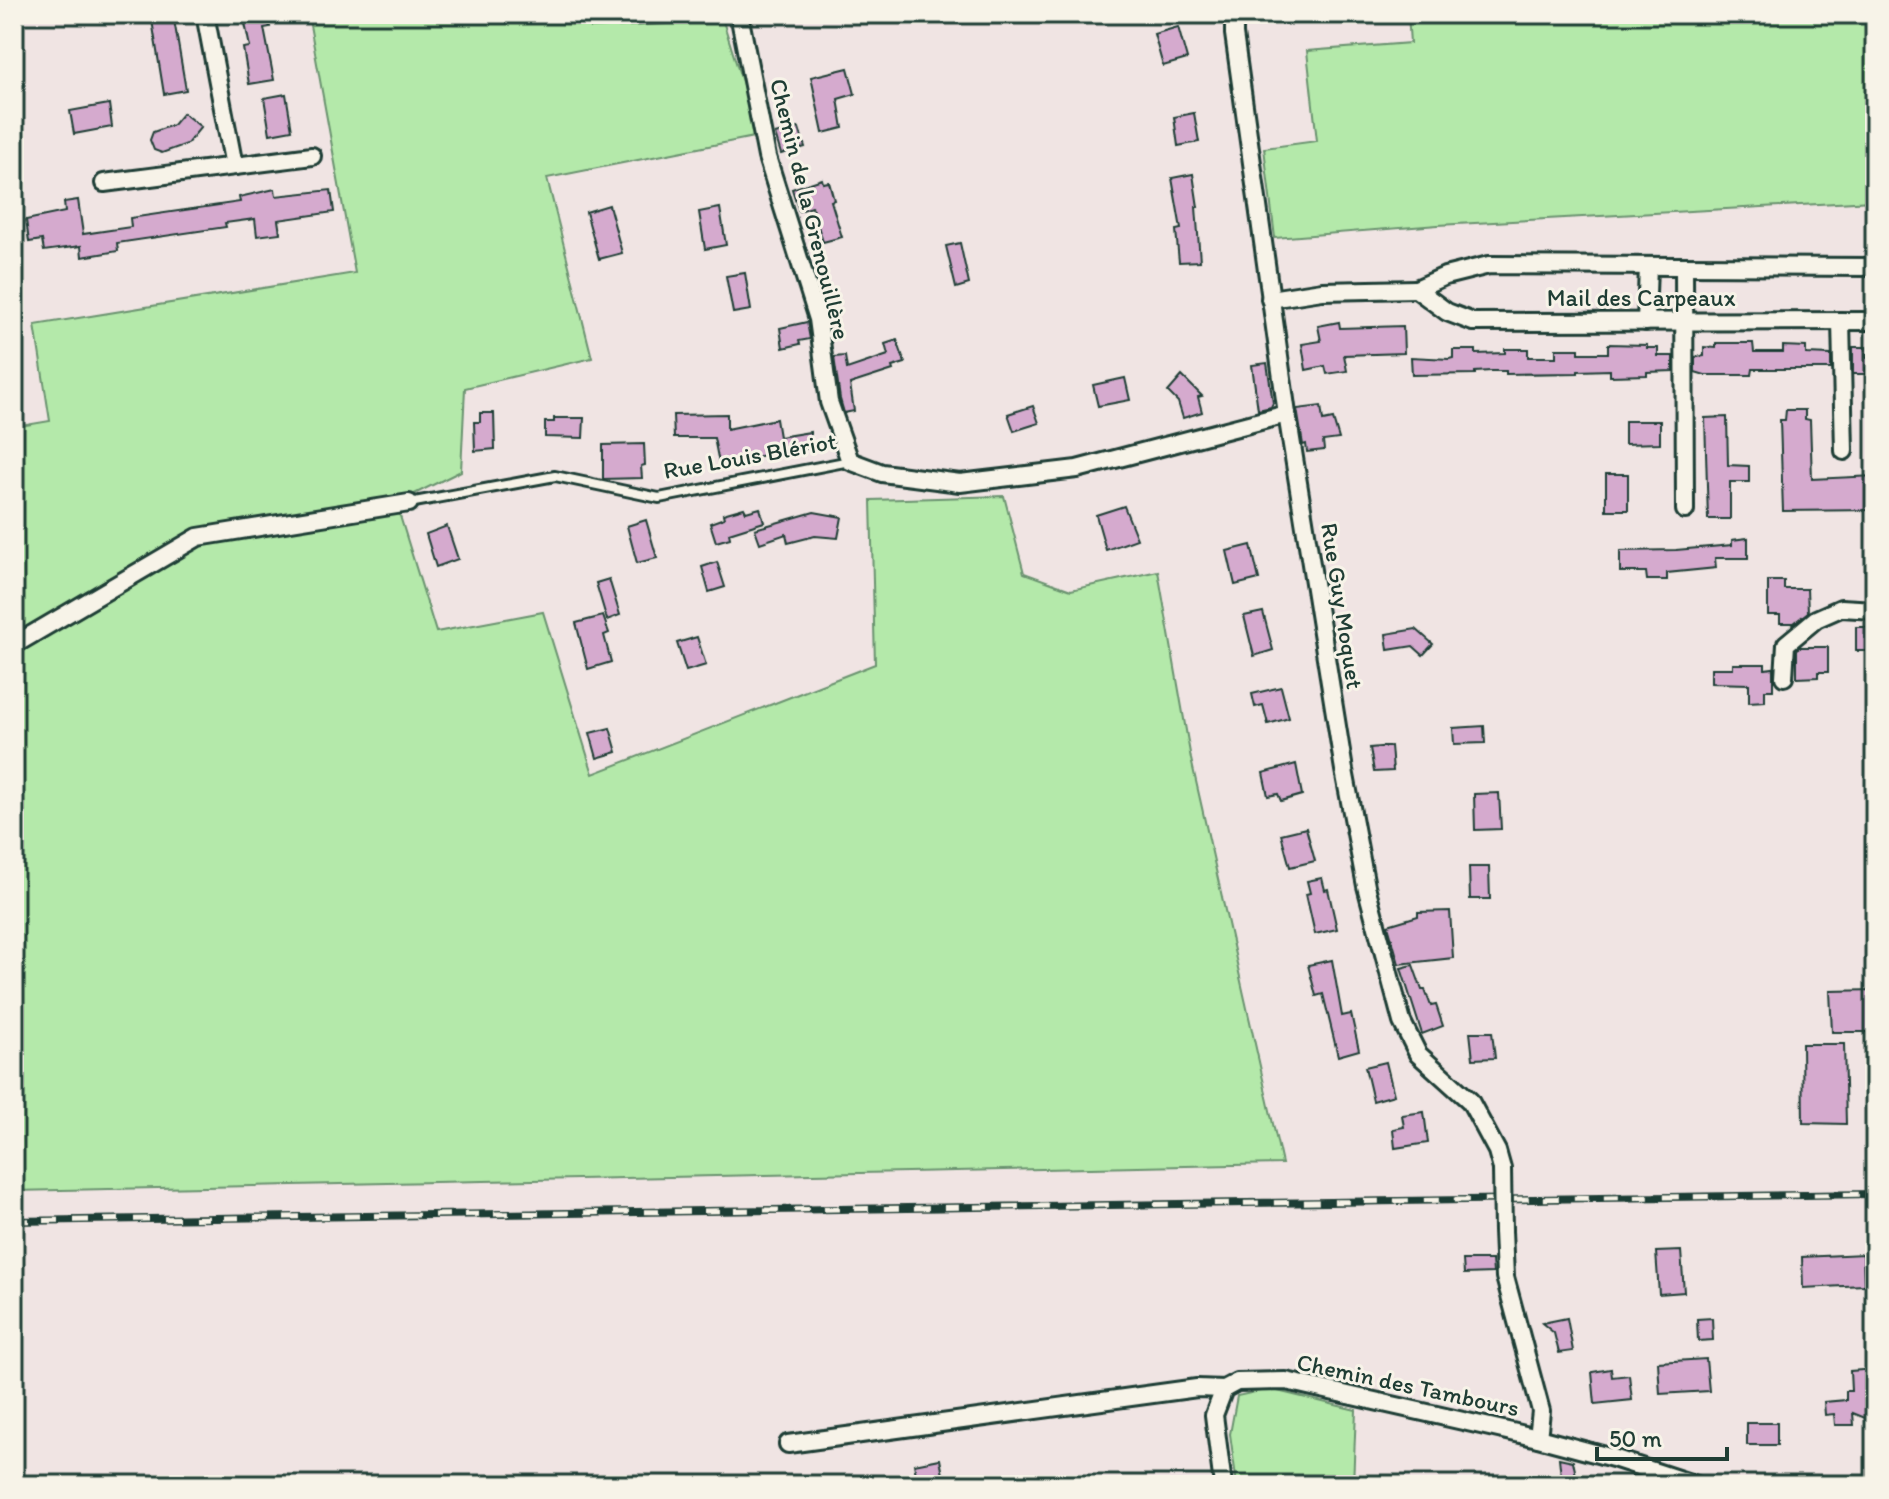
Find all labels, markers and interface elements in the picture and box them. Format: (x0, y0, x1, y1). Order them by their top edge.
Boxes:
street label: Chemin de la Grenouillère (764, 75, 857, 342)
street label: Mail des Carpeaux (1547, 283, 1735, 312)
street label: Rue Louis Blériot (661, 426, 839, 485)
street label: Rue Guy Moquet (1315, 521, 1370, 691)
street label: Chemin des Tambours (1294, 1347, 1522, 1422)
scale bar (1597, 1411, 1727, 1461)
text: 50 m (1609, 1424, 1662, 1453)

